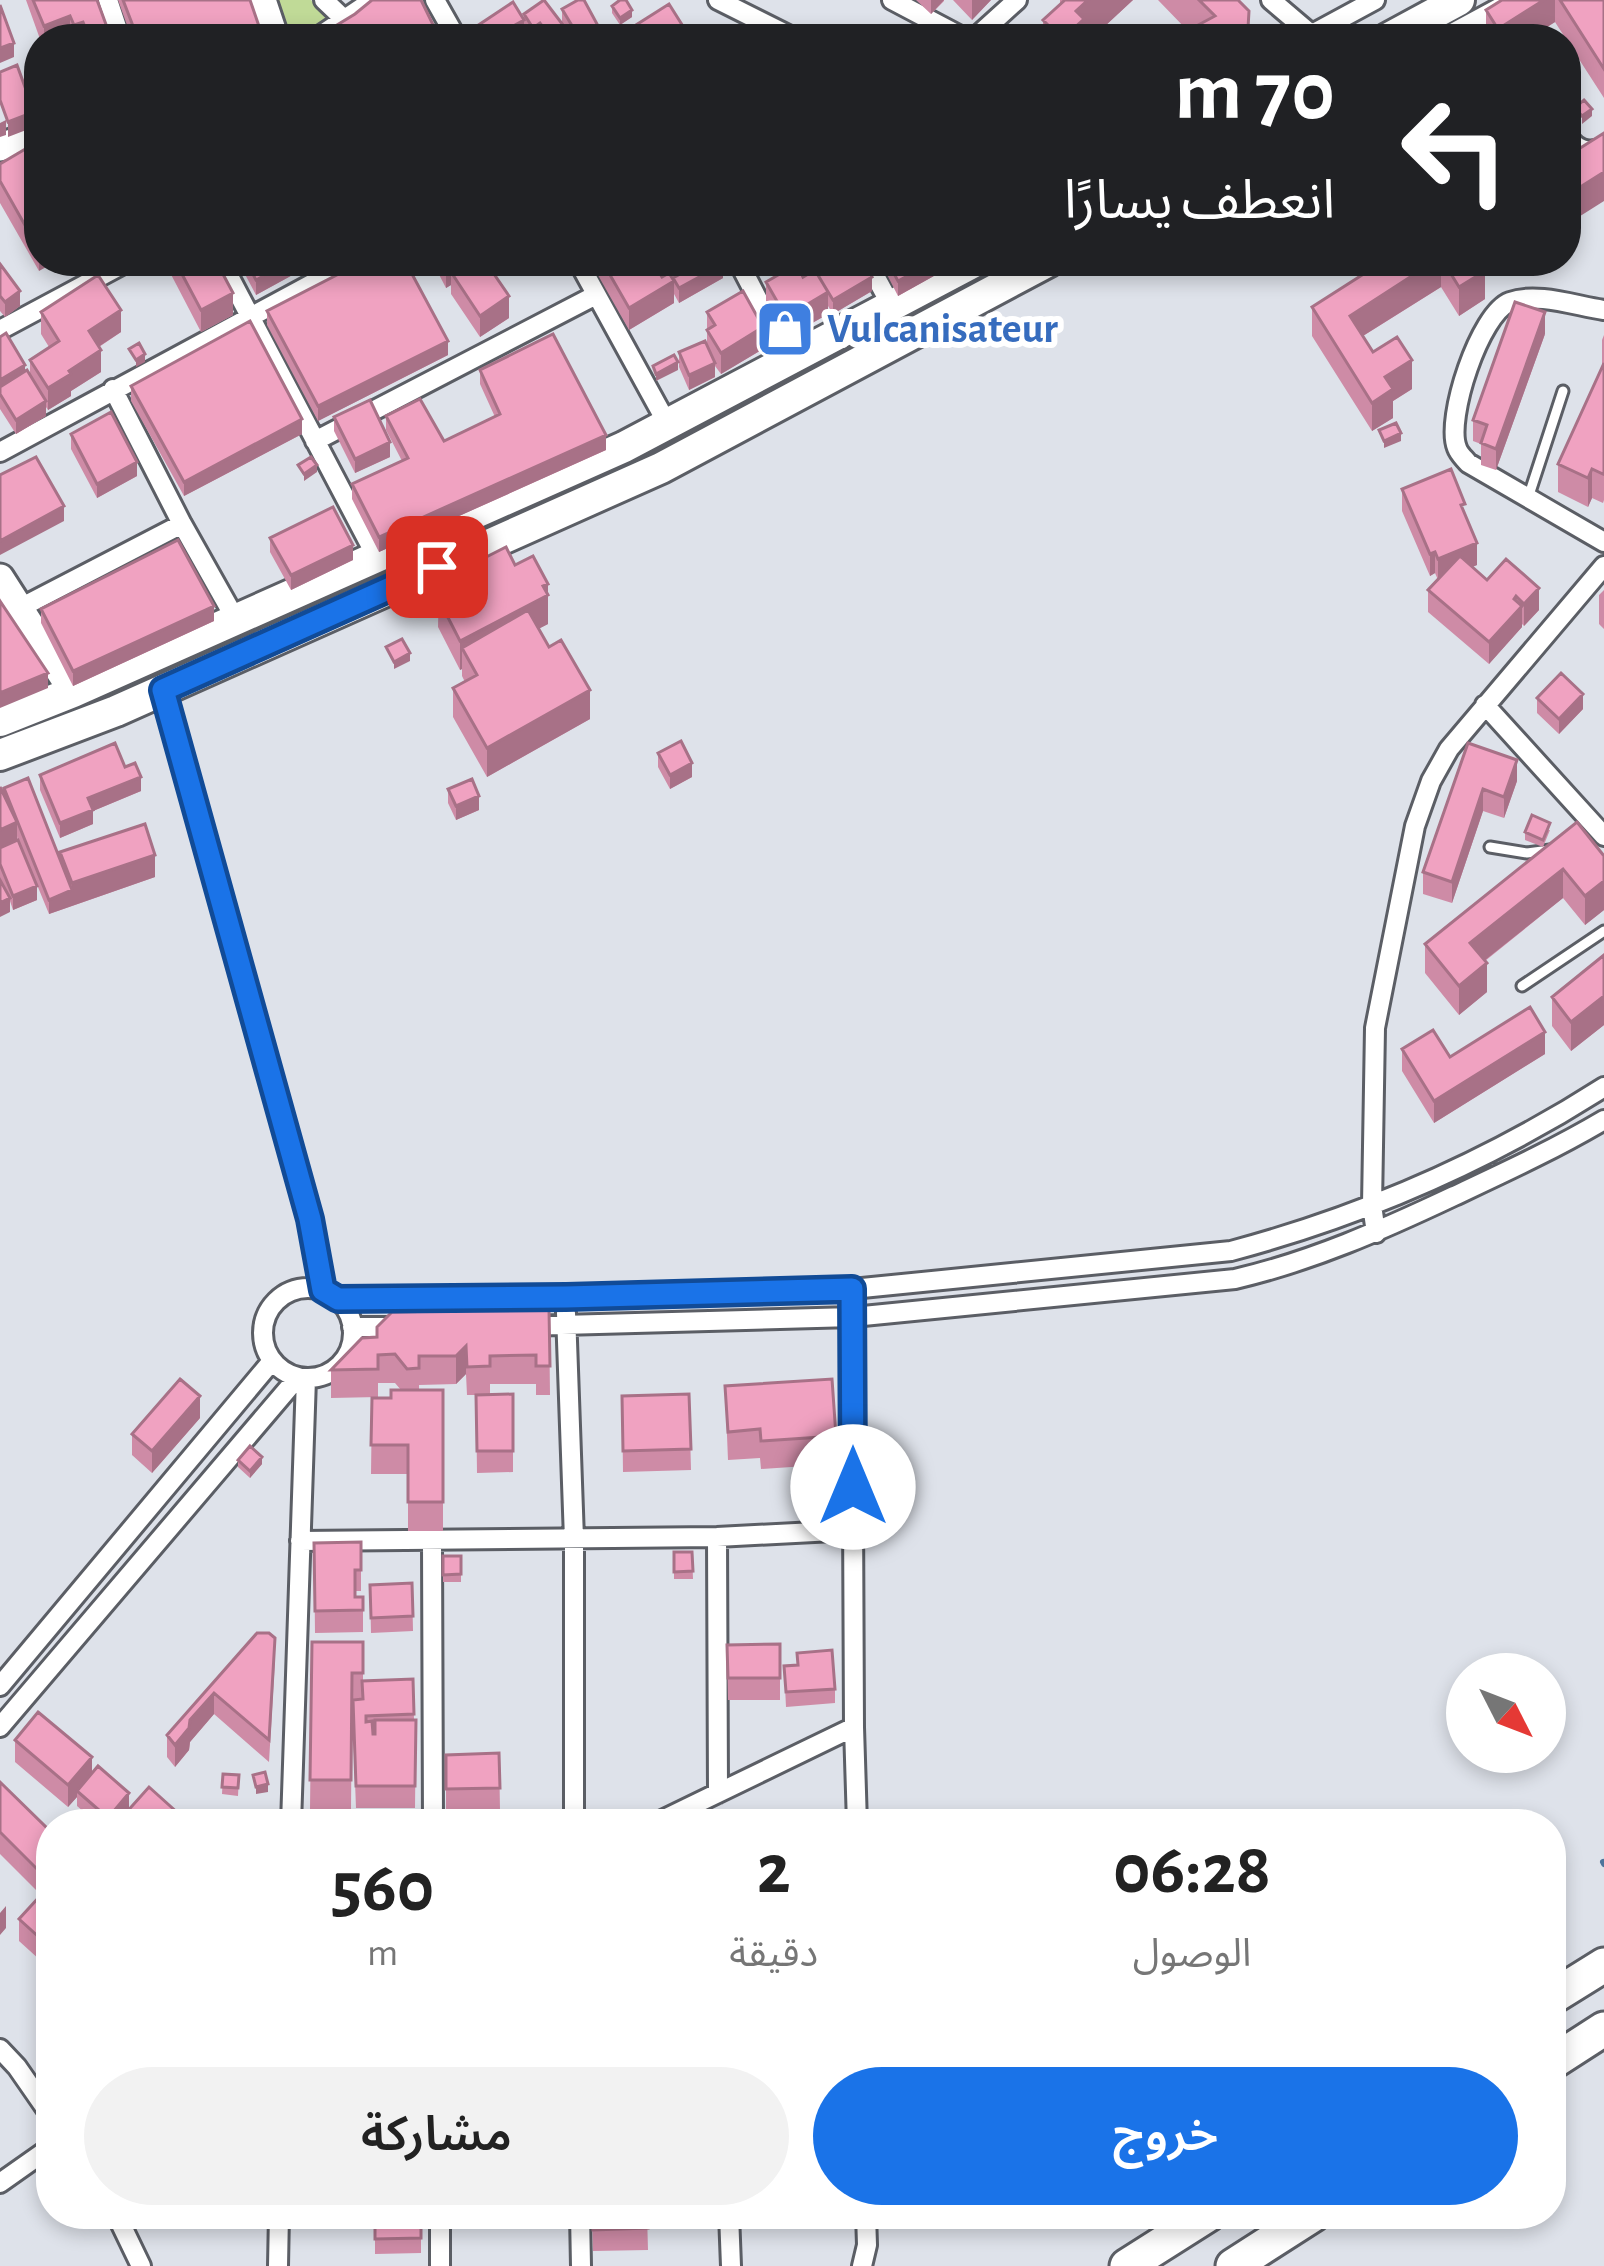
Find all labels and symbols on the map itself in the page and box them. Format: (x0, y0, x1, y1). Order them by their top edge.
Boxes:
shop icon: Vulcanisateur (754, 298, 816, 360)
place label: Vulcanisateur (827, 308, 1058, 350)
pin (386, 516, 488, 618)
position arrow (790, 1424, 916, 1550)
north arrow (1446, 1653, 1566, 1773)

